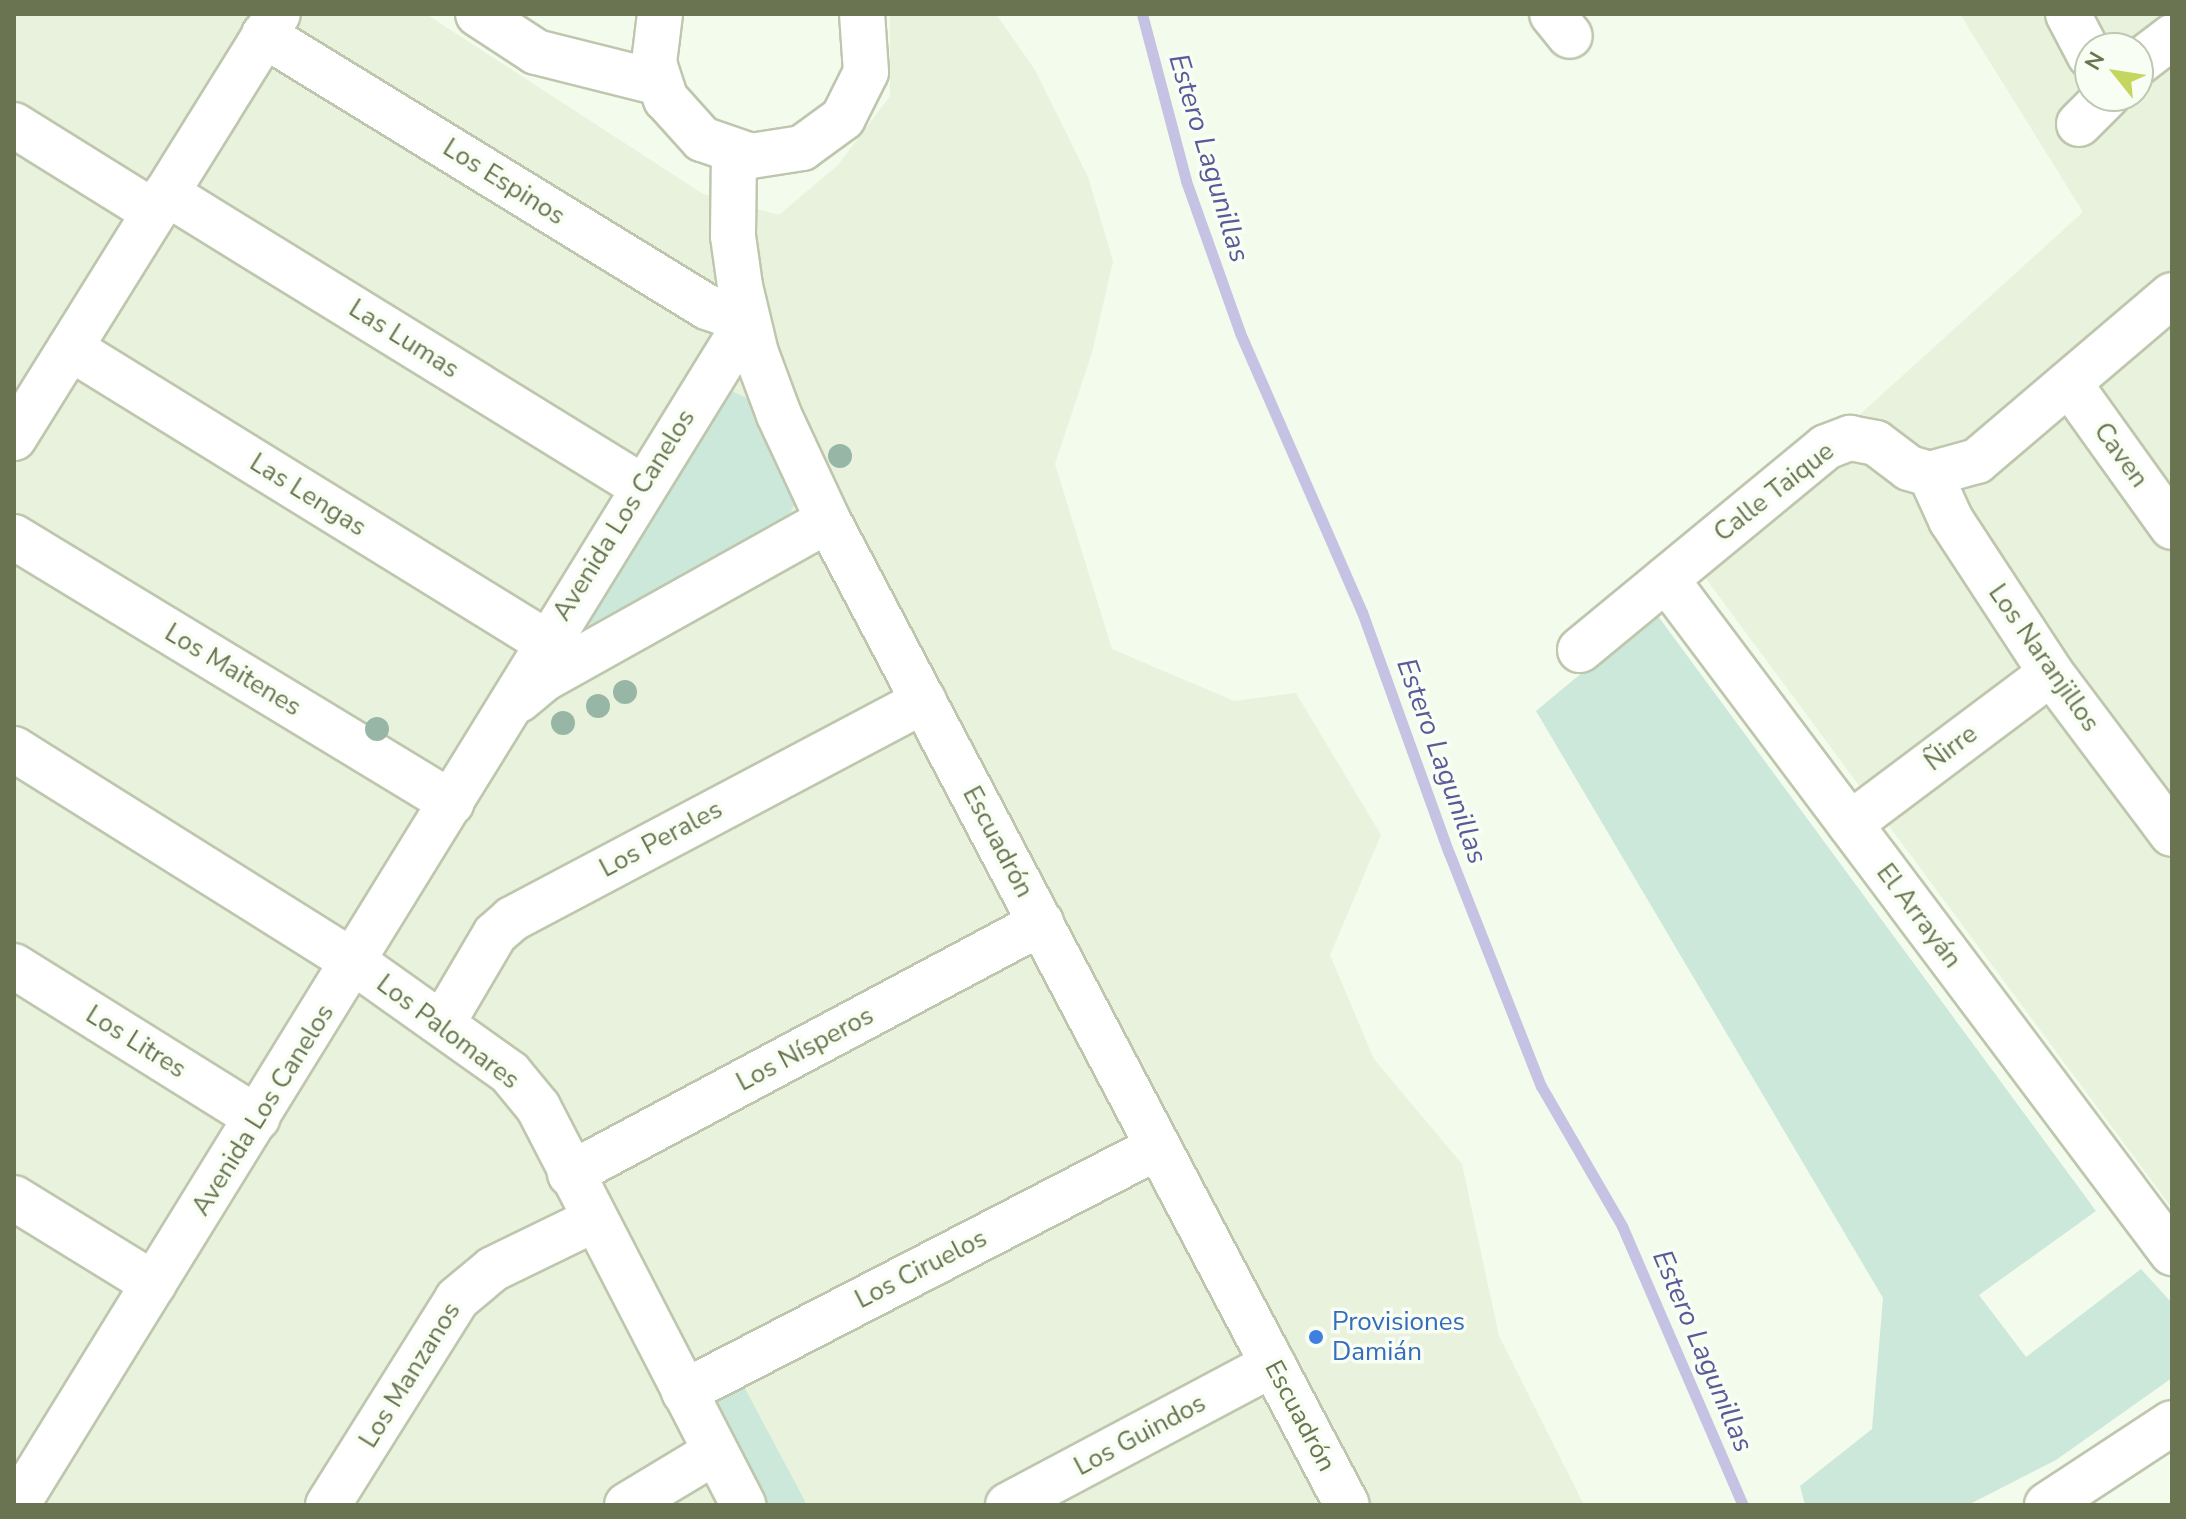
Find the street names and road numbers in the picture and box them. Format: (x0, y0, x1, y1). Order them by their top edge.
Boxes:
street label: Los Espinos (437, 132, 571, 232)
street label: Las Lumas (343, 293, 465, 385)
street label: Avenida Los Canelos (546, 404, 702, 626)
street label: Caven (2087, 416, 2155, 494)
street label: Calle Taique (1708, 435, 1840, 549)
street label: Las Lengas (244, 447, 372, 543)
street label: Los Naranjillos (1982, 578, 2106, 738)
street label: Los Maitenes (159, 617, 307, 723)
street label: Ñirre (1919, 718, 1983, 778)
street label: Escuadrón (956, 781, 1040, 903)
street label: Los Perales (594, 794, 728, 884)
street label: El Arrayán (1870, 858, 1968, 974)
street label: Los Palomares (370, 968, 526, 1096)
street label: Los Litres (80, 999, 192, 1085)
street label: Avenida Los Canelos (185, 999, 341, 1221)
street label: Los Nísperos (731, 1000, 879, 1098)
street label: Los Ciruelos (850, 1223, 992, 1315)
street label: Los Manzanos (353, 1296, 467, 1454)
street label: Escuadrón (1258, 1355, 1342, 1477)
street label: Los Guindos (1069, 1387, 1211, 1483)

